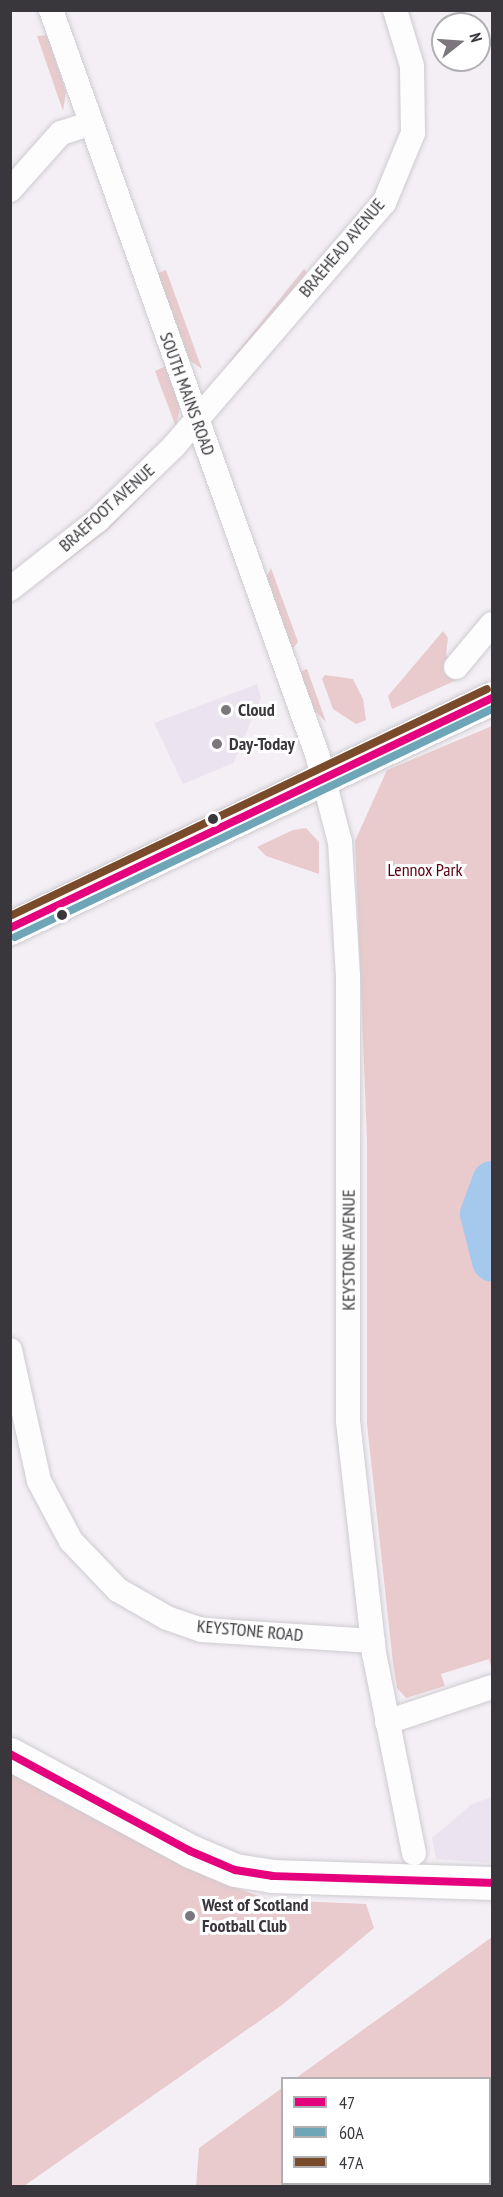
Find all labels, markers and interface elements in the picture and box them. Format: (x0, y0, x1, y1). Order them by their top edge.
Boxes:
north arrow (431, 12, 491, 72)
text: N (465, 30, 487, 44)
street label: BRAEHEAD AVENUE (294, 194, 390, 302)
street label: SOUTH MAINS ROAD (155, 329, 219, 459)
street label: BRAEFOOT AVENUE (54, 459, 160, 557)
place label: Cloud (238, 699, 275, 721)
marker: Cloud (219, 703, 233, 717)
place label: Day-Today (229, 733, 295, 755)
marker: Day-Today (210, 737, 224, 751)
unlabelled marker (207, 813, 219, 825)
park label: Lennox Park (387, 859, 463, 881)
unlabelled marker (56, 909, 68, 921)
street label: KEYSTONE AVENUE (338, 1189, 360, 1311)
street label: KEYSTONE ROAD (196, 1616, 304, 1646)
place label: West of Scotland Football Club (202, 1895, 308, 1938)
marker: West of Scotland Football Club (183, 1909, 197, 1923)
legend (281, 2077, 491, 2185)
text: 47 (339, 2091, 355, 2114)
text: 60A (339, 2121, 364, 2144)
text: 47A (339, 2151, 363, 2174)

